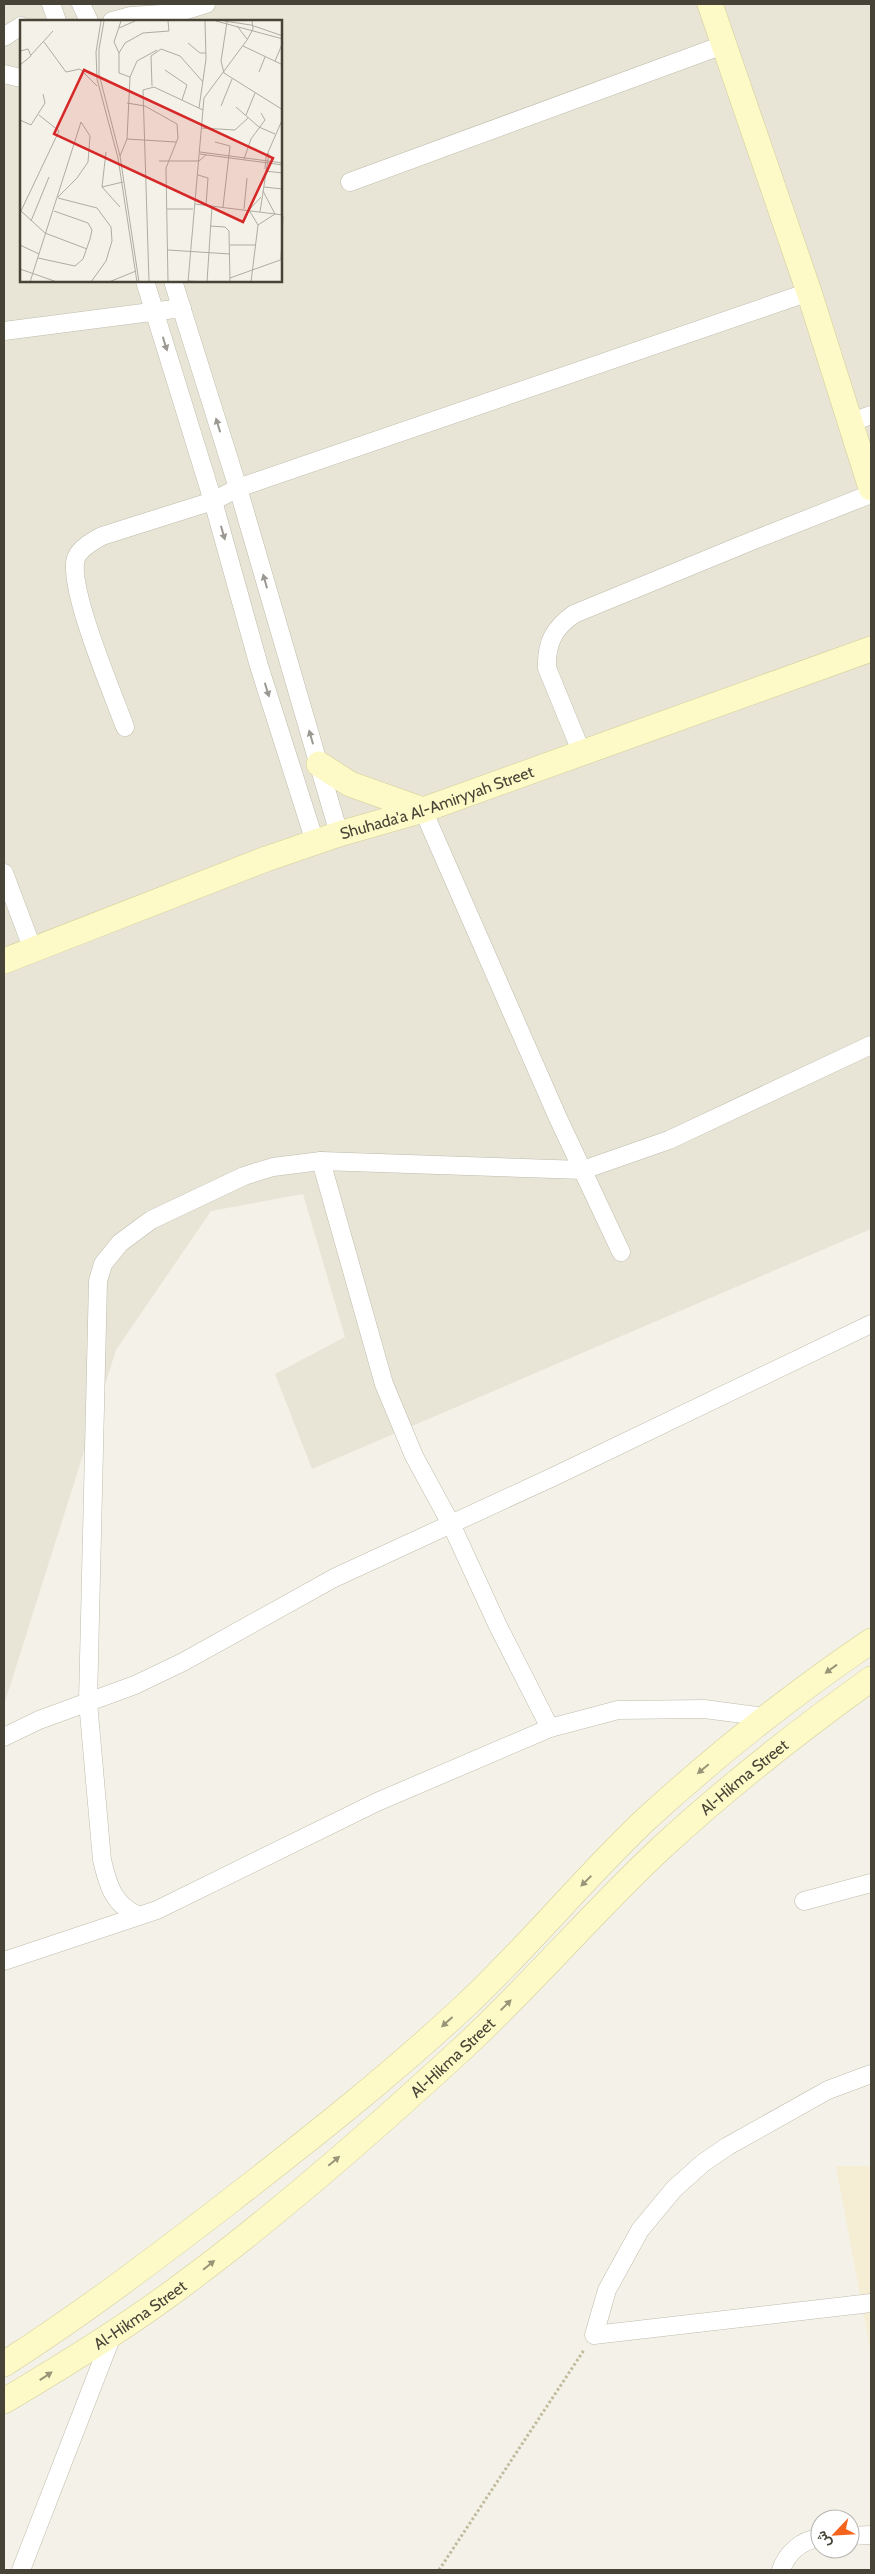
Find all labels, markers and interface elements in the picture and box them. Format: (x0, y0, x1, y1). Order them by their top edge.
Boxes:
inset map (20, 20, 282, 282)
one-way arrow (162, 337, 170, 352)
one-way arrow (214, 418, 222, 433)
one-way arrow (219, 526, 227, 541)
one-way arrow (261, 573, 269, 588)
one-way arrow (263, 682, 271, 697)
one-way arrow (307, 729, 315, 744)
street label: Shuhada'a Al-Amiryyah Street (338, 762, 537, 843)
one-way arrow (824, 1664, 838, 1674)
street label: Al-Hikma Street (696, 1735, 792, 1819)
one-way arrow (697, 1764, 710, 1775)
one-way arrow (580, 1875, 592, 1887)
one-way arrow (500, 1999, 512, 2011)
street label: Al-Hikma Street (406, 2014, 499, 2102)
one-way arrow (442, 2016, 454, 2028)
one-way arrow (327, 2156, 340, 2167)
one-way arrow (202, 2259, 215, 2270)
street label: Al-Hikma Street (90, 2276, 191, 2354)
one-way arrow (39, 2371, 52, 2381)
north arrow (810, 2509, 860, 2559)
text: ش (811, 2528, 835, 2551)

